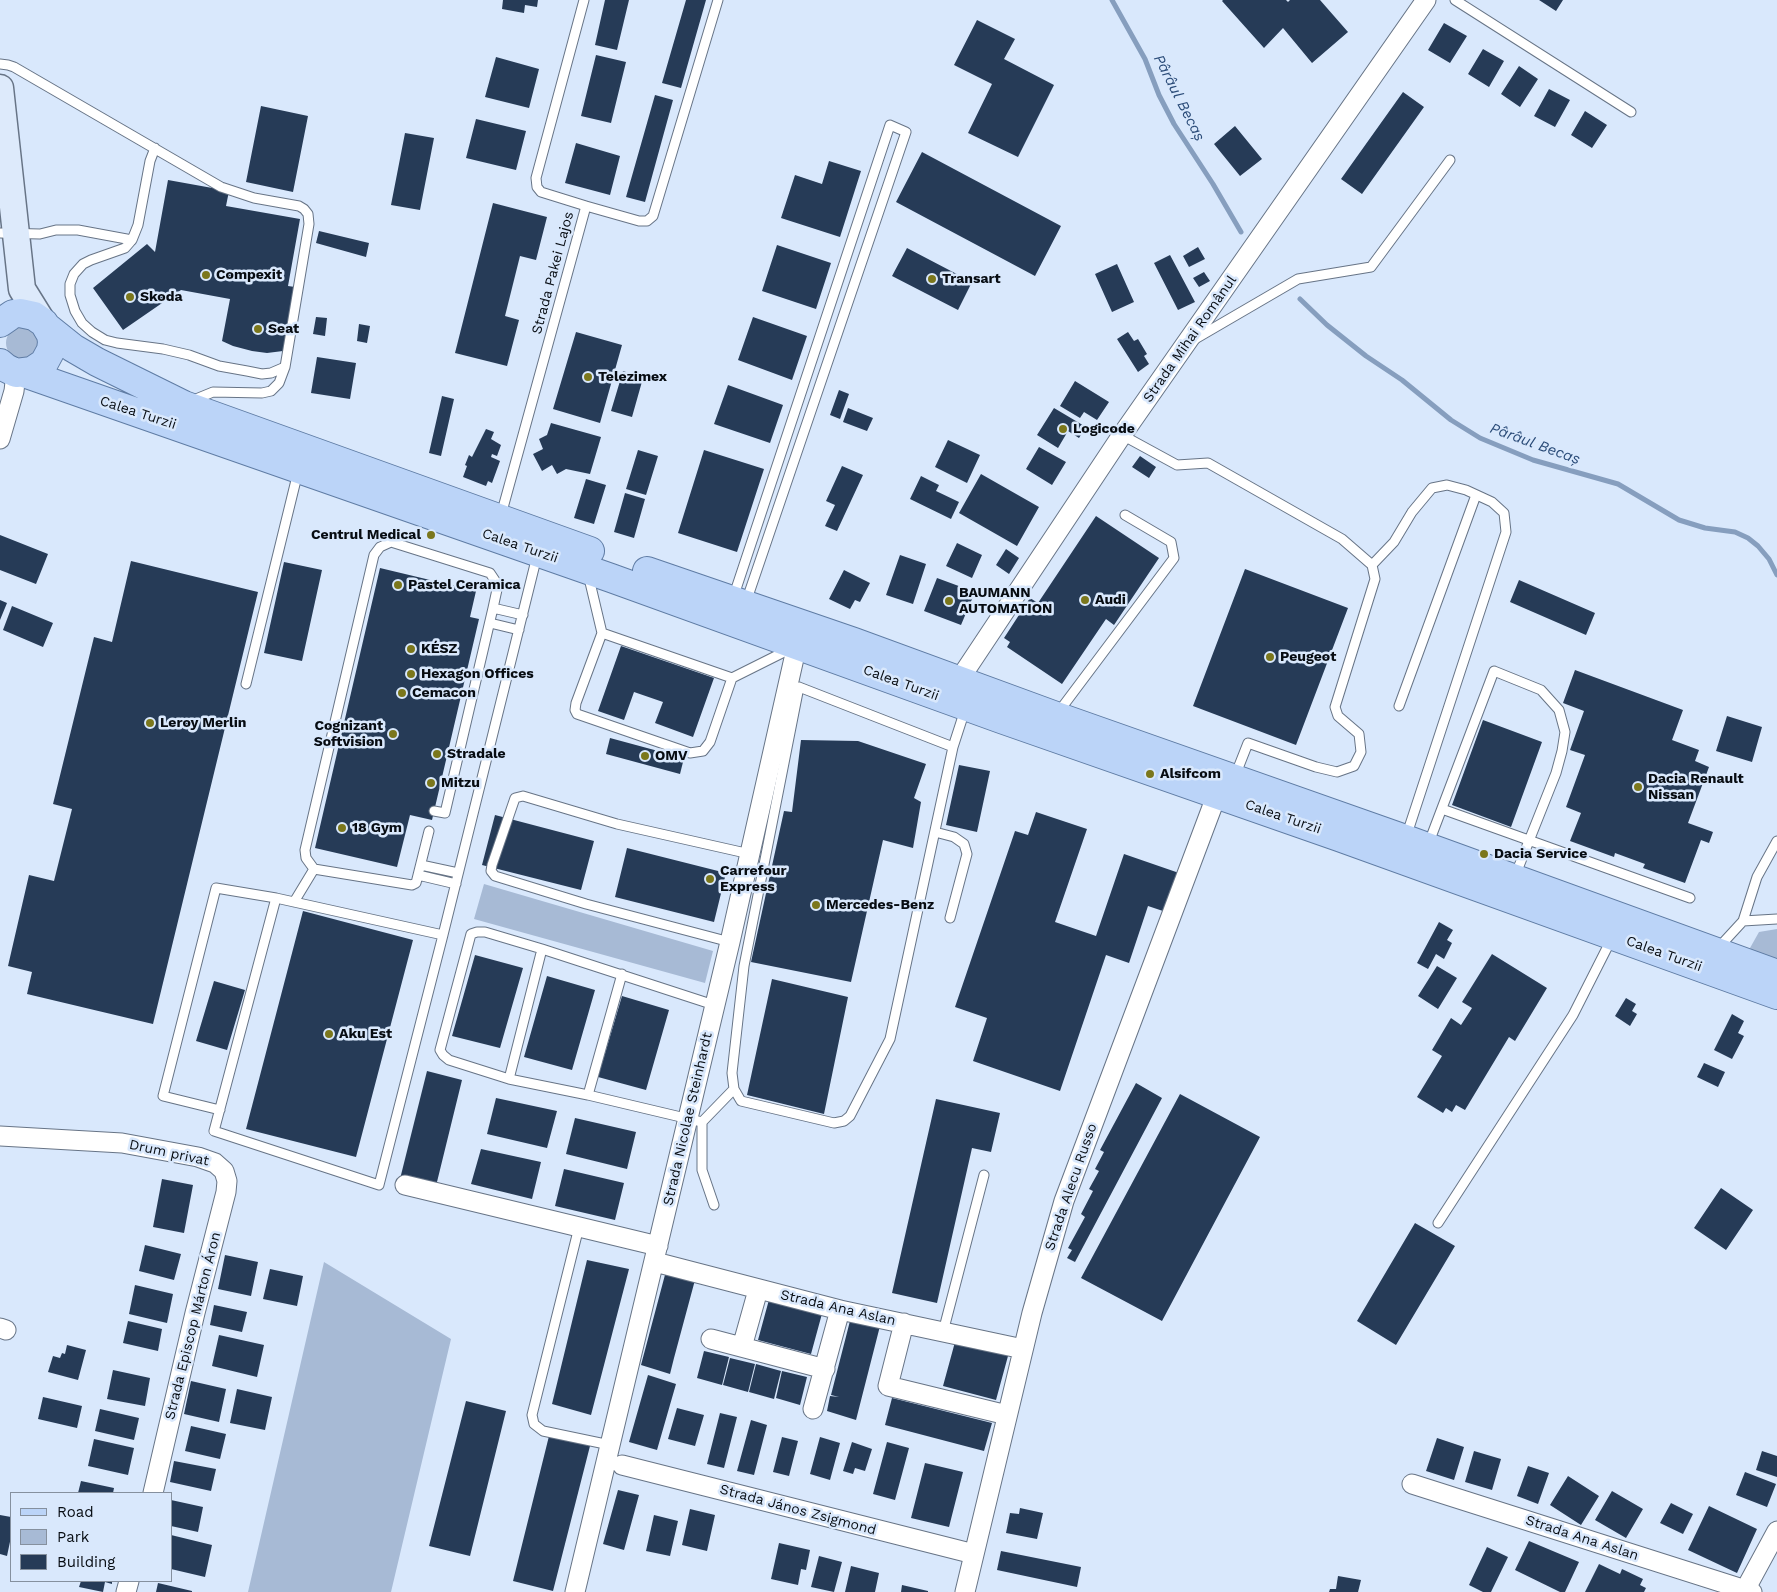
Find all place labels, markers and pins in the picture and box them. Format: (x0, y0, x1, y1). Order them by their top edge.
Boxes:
place label: Compexit (216, 267, 282, 283)
marker: Compexit (200, 269, 212, 281)
place label: Transart (942, 271, 1001, 287)
marker: Transart (926, 273, 938, 285)
place label: Skoda (140, 289, 183, 305)
marker: Skoda (124, 291, 136, 303)
place label: Seat (268, 321, 299, 337)
marker: Seat (252, 323, 264, 335)
place label: Telezimex (598, 369, 667, 385)
marker: Telezimex (582, 371, 594, 383)
place label: Logicode (1073, 421, 1135, 437)
marker: Logicode (1057, 423, 1069, 435)
place label: Centrul Medical (311, 527, 421, 543)
marker: Centrul Medical (425, 529, 437, 541)
place label: Pastel Ceramica (408, 577, 521, 593)
marker: Pastel Ceramica (392, 579, 404, 591)
place label: BAUMANN AUTOMATION (959, 585, 1052, 618)
place label: Audi (1095, 592, 1126, 608)
marker: Audi (1079, 594, 1091, 606)
marker: BAUMANN AUTOMATION (943, 595, 955, 607)
place label: KÉSZ (421, 641, 457, 657)
marker: KÉSZ (405, 643, 417, 655)
place label: Peugeot (1280, 649, 1336, 665)
marker: Peugeot (1264, 651, 1276, 663)
place label: Hexagon Offices (421, 666, 534, 682)
marker: Hexagon Offices (405, 668, 417, 680)
place label: Cemacon (412, 685, 476, 701)
marker: Cemacon (396, 687, 408, 699)
place label: Leroy Merlin (160, 715, 246, 731)
marker: Leroy Merlin (144, 717, 156, 729)
place label: Cognizant Softvision (314, 718, 383, 750)
marker: Cognizant Softvision (387, 728, 399, 740)
place label: Stradale (447, 746, 506, 762)
marker: Stradale (431, 748, 443, 760)
place label: OMV (655, 748, 688, 764)
marker: OMV (639, 750, 651, 762)
place label: Alsifcom (1160, 766, 1221, 782)
marker: Alsifcom (1144, 768, 1156, 780)
place label: Dacia Renault Nissan (1648, 771, 1744, 804)
place label: Mitzu (441, 775, 480, 791)
marker: Mitzu (425, 777, 437, 789)
marker: Dacia Renault Nissan (1632, 781, 1644, 793)
place label: 18 Gym (352, 820, 402, 836)
marker: 18 Gym (336, 822, 348, 834)
place label: Dacia Service (1494, 846, 1587, 862)
marker: Dacia Service (1478, 848, 1490, 860)
place label: Carrefour Express (720, 863, 786, 896)
marker: Carrefour Express (704, 873, 716, 885)
place label: Mercedes-Benz (826, 897, 934, 913)
marker: Mercedes-Benz (810, 899, 822, 911)
place label: Aku Est (339, 1026, 392, 1042)
marker: Aku Est (323, 1028, 335, 1040)

